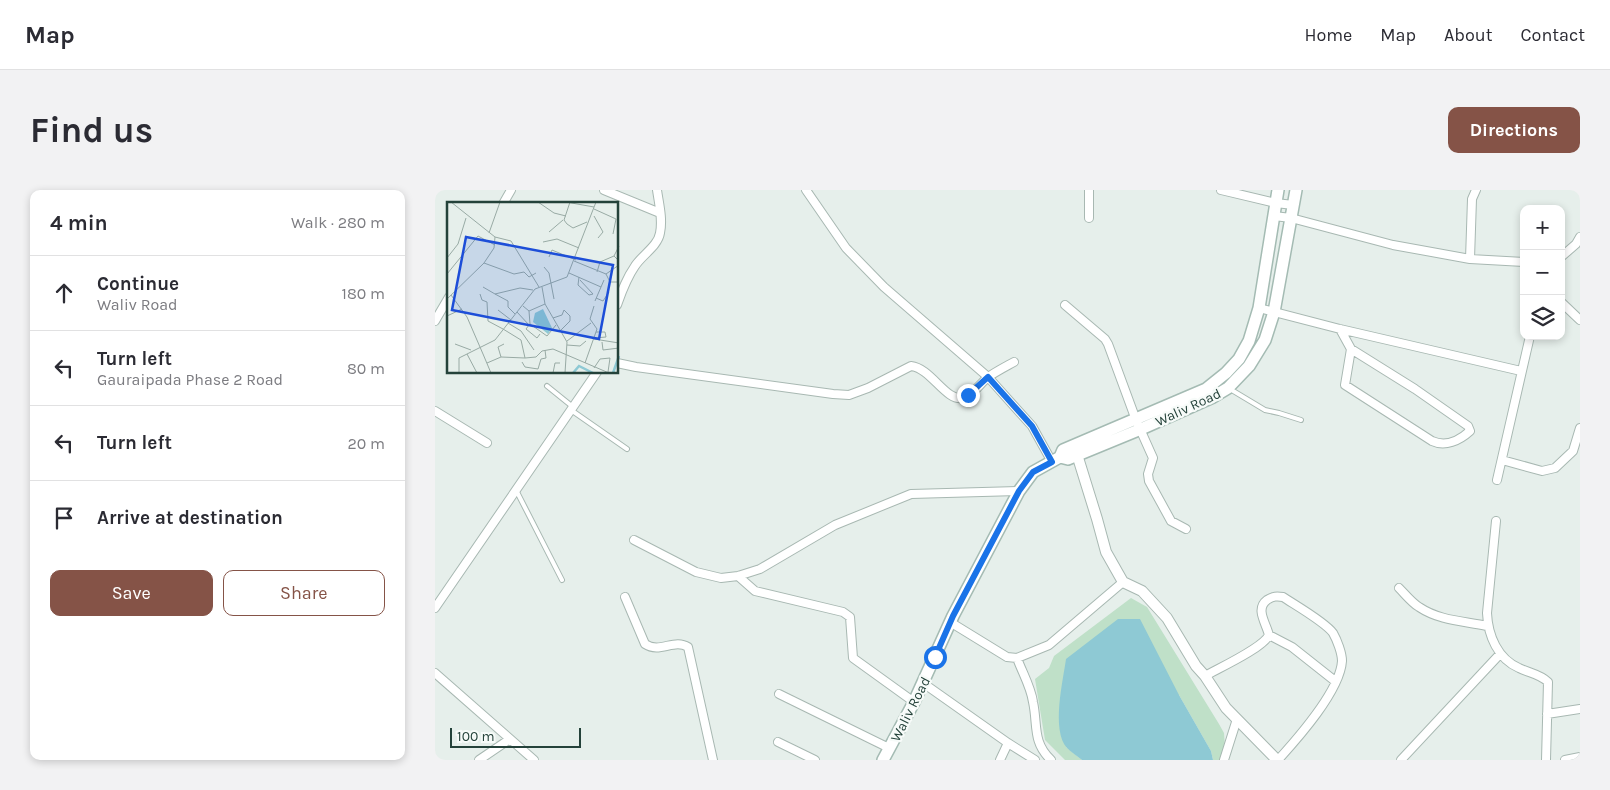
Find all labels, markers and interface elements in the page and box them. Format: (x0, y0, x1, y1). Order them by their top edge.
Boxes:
text: Map (25, 21, 75, 49)
text: Home (1304, 24, 1352, 46)
text: Map (1380, 24, 1416, 46)
text: About (1444, 24, 1493, 46)
text: Contact (1521, 24, 1585, 46)
button: Directions (1448, 107, 1580, 153)
text: Find us (30, 110, 153, 151)
inset map (447, 202, 619, 374)
map controls (1520, 205, 1565, 340)
button: + (1520, 205, 1565, 250)
text: 4 min (50, 211, 108, 235)
text: Walk · 280 m (291, 213, 385, 232)
button: − (1520, 250, 1565, 295)
text: Continue (97, 273, 179, 295)
icon: ahead (50, 279, 78, 307)
text: 180 m (342, 284, 385, 303)
text: Waliv Road (97, 295, 178, 314)
button: layers (1520, 295, 1565, 340)
text: Turn left (97, 348, 172, 370)
icon: left (50, 354, 78, 382)
text: 80 m (347, 359, 385, 378)
text: Gauraipada Phase 2 Road (97, 370, 283, 389)
route end (957, 384, 980, 407)
street label: Waliv Road (1153, 385, 1224, 430)
icon: left (50, 429, 78, 457)
text: Turn left (97, 432, 172, 454)
text: 20 m (347, 434, 385, 453)
icon: arrive (50, 504, 78, 532)
text: Arrive at destination (97, 507, 283, 529)
button: Save (50, 570, 213, 616)
button: Share (223, 570, 385, 616)
route start (924, 646, 947, 669)
street label: Waliv Road (887, 674, 934, 744)
scale bar (450, 725, 581, 748)
text: 100 m (457, 728, 495, 745)

